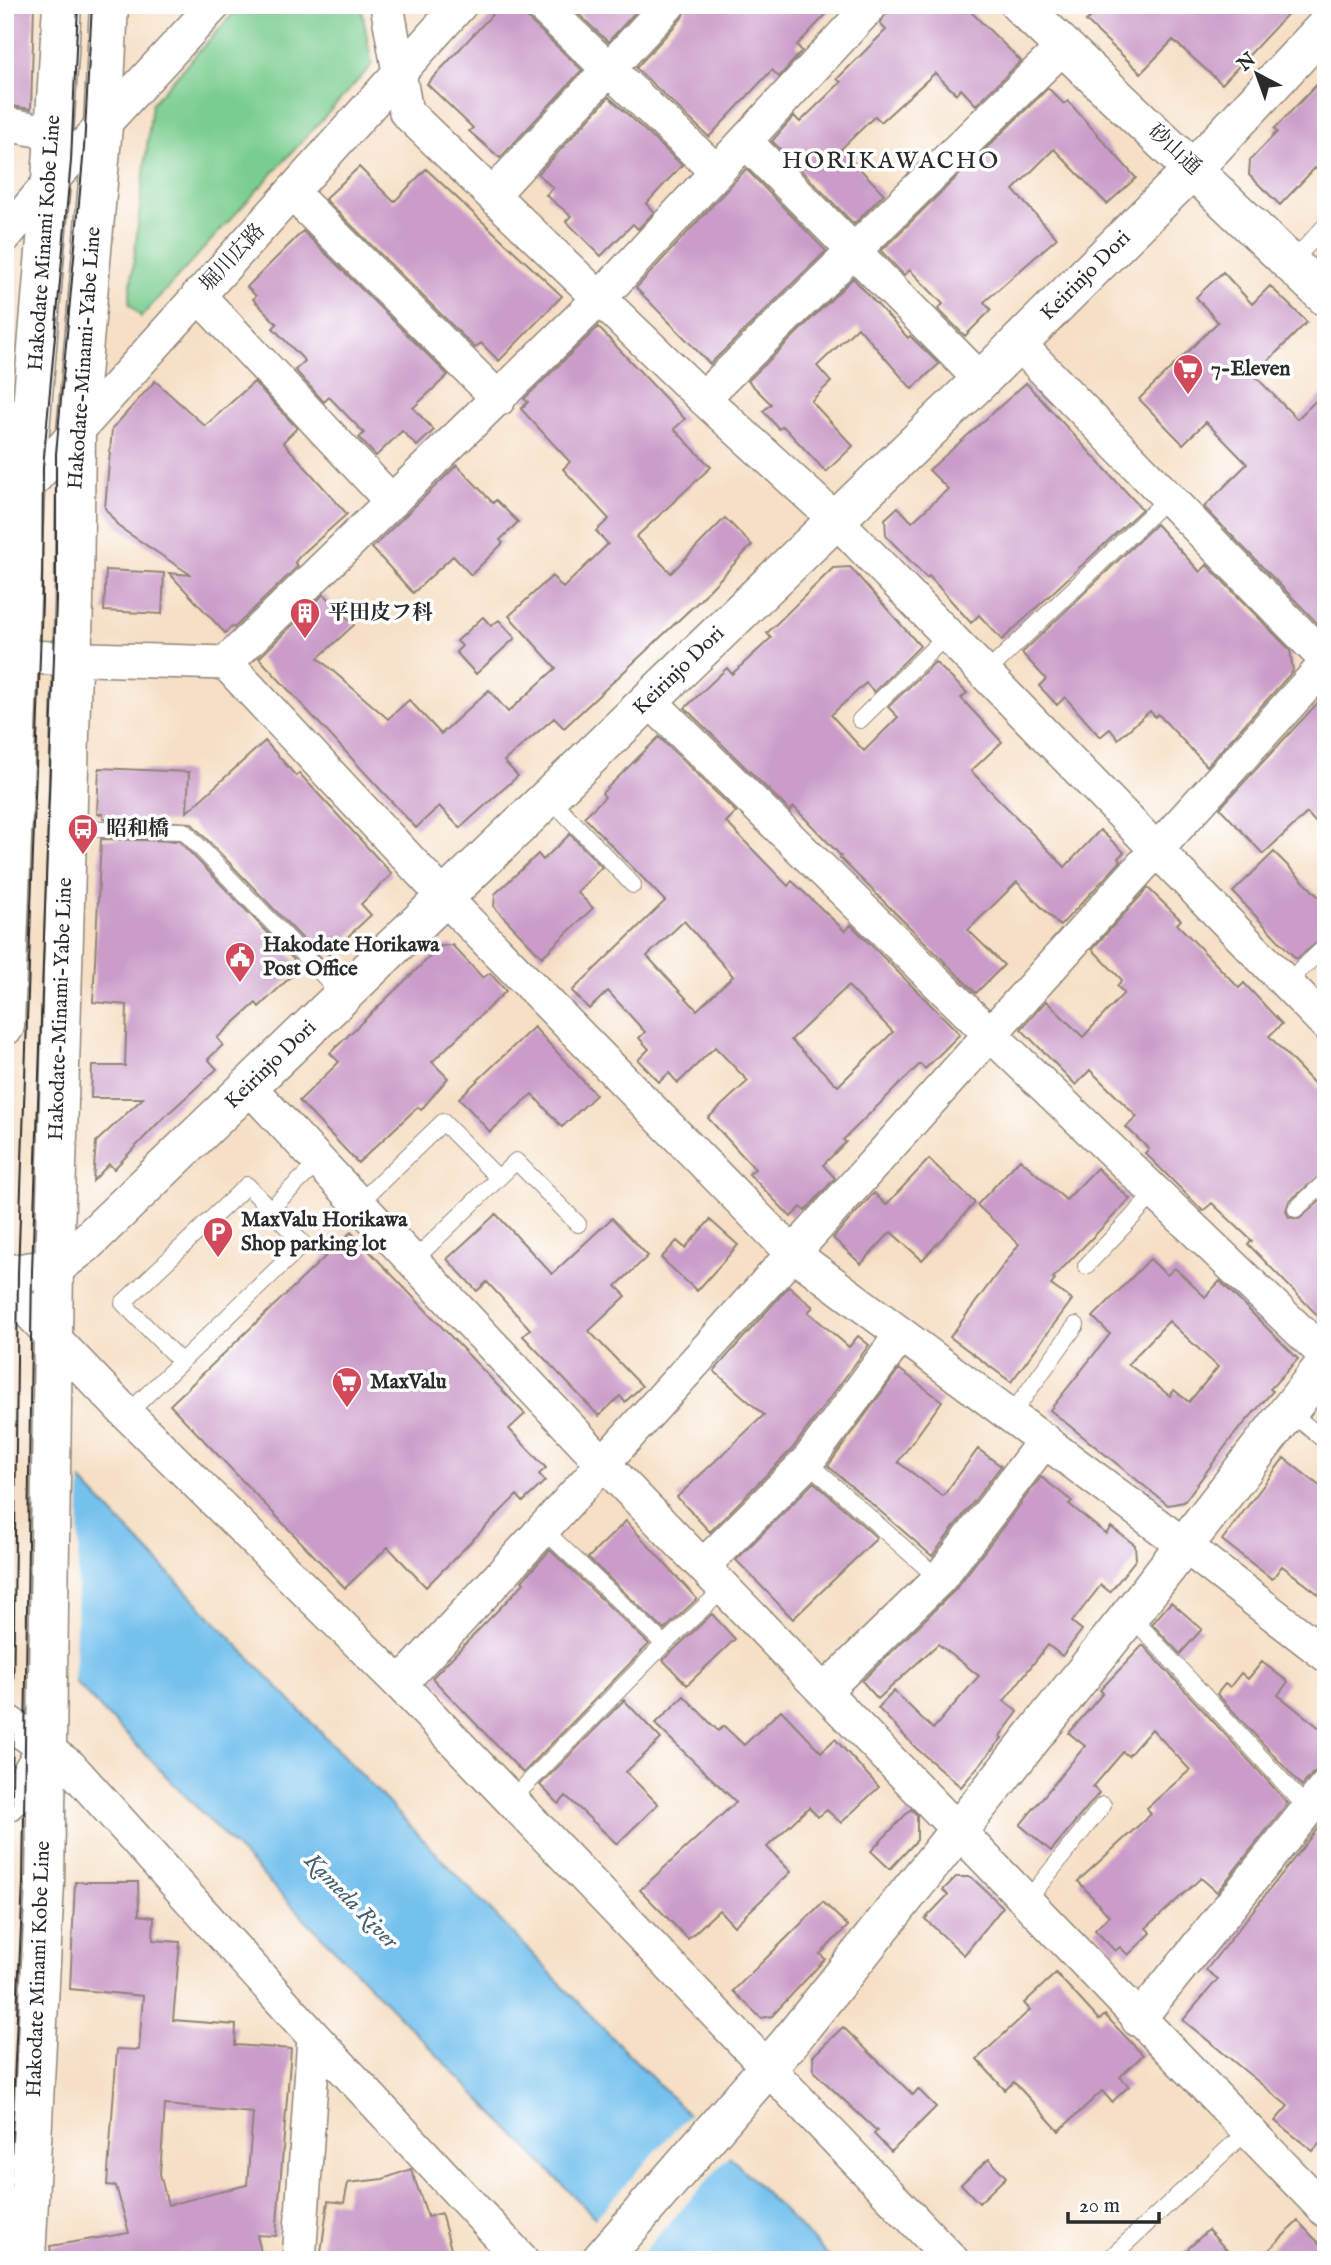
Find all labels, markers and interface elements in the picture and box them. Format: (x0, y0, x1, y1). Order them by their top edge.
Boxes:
north arrow (1222, 38, 1292, 108)
text: N (1232, 48, 1262, 78)
street label: Hakodate Minami Kobe Line (23, 114, 67, 372)
street label: 砂山通 (1142, 119, 1206, 181)
district label: HORIKAWACHO (782, 146, 1000, 177)
street label: 堀川広路 (194, 218, 272, 298)
street label: Hakodate-Minami-Yabe Line (62, 225, 108, 490)
street label: Keirinjo Dori (1035, 225, 1137, 327)
supermarket icon: 7-Eleven (1171, 352, 1205, 396)
place label: 7-Eleven (1211, 356, 1290, 383)
building icon: 平田皮フ科 (288, 596, 322, 640)
place label: 平田皮フ科 (328, 600, 433, 627)
street label: Keirinjo Dori (627, 621, 731, 721)
bus stop icon: 昭和橋 (66, 812, 100, 856)
place label: 昭和橋 (106, 816, 169, 843)
street label: Hakodate-Minami-Yabe Line (43, 877, 79, 1141)
place label: Hakodate Horikawa Post Office (263, 932, 440, 983)
public building icon: Hakodate Horikawa Post Office (223, 940, 257, 984)
street label: Keirinjo Dori (219, 1015, 323, 1115)
place label: MaxValu Horikawa Shop parking lot (241, 1207, 408, 1258)
parking icon: MaxValu Horikawa Shop parking lot (201, 1215, 235, 1259)
supermarket icon: MaxValu (330, 1365, 364, 1409)
place label: MaxValu (370, 1369, 447, 1396)
street label: Hakodate Minami Kobe Line (21, 1840, 57, 2098)
water label: Kameda River (297, 1846, 405, 1956)
scale bar (1068, 2181, 1160, 2225)
text: 20 m (1079, 2193, 1120, 2220)

